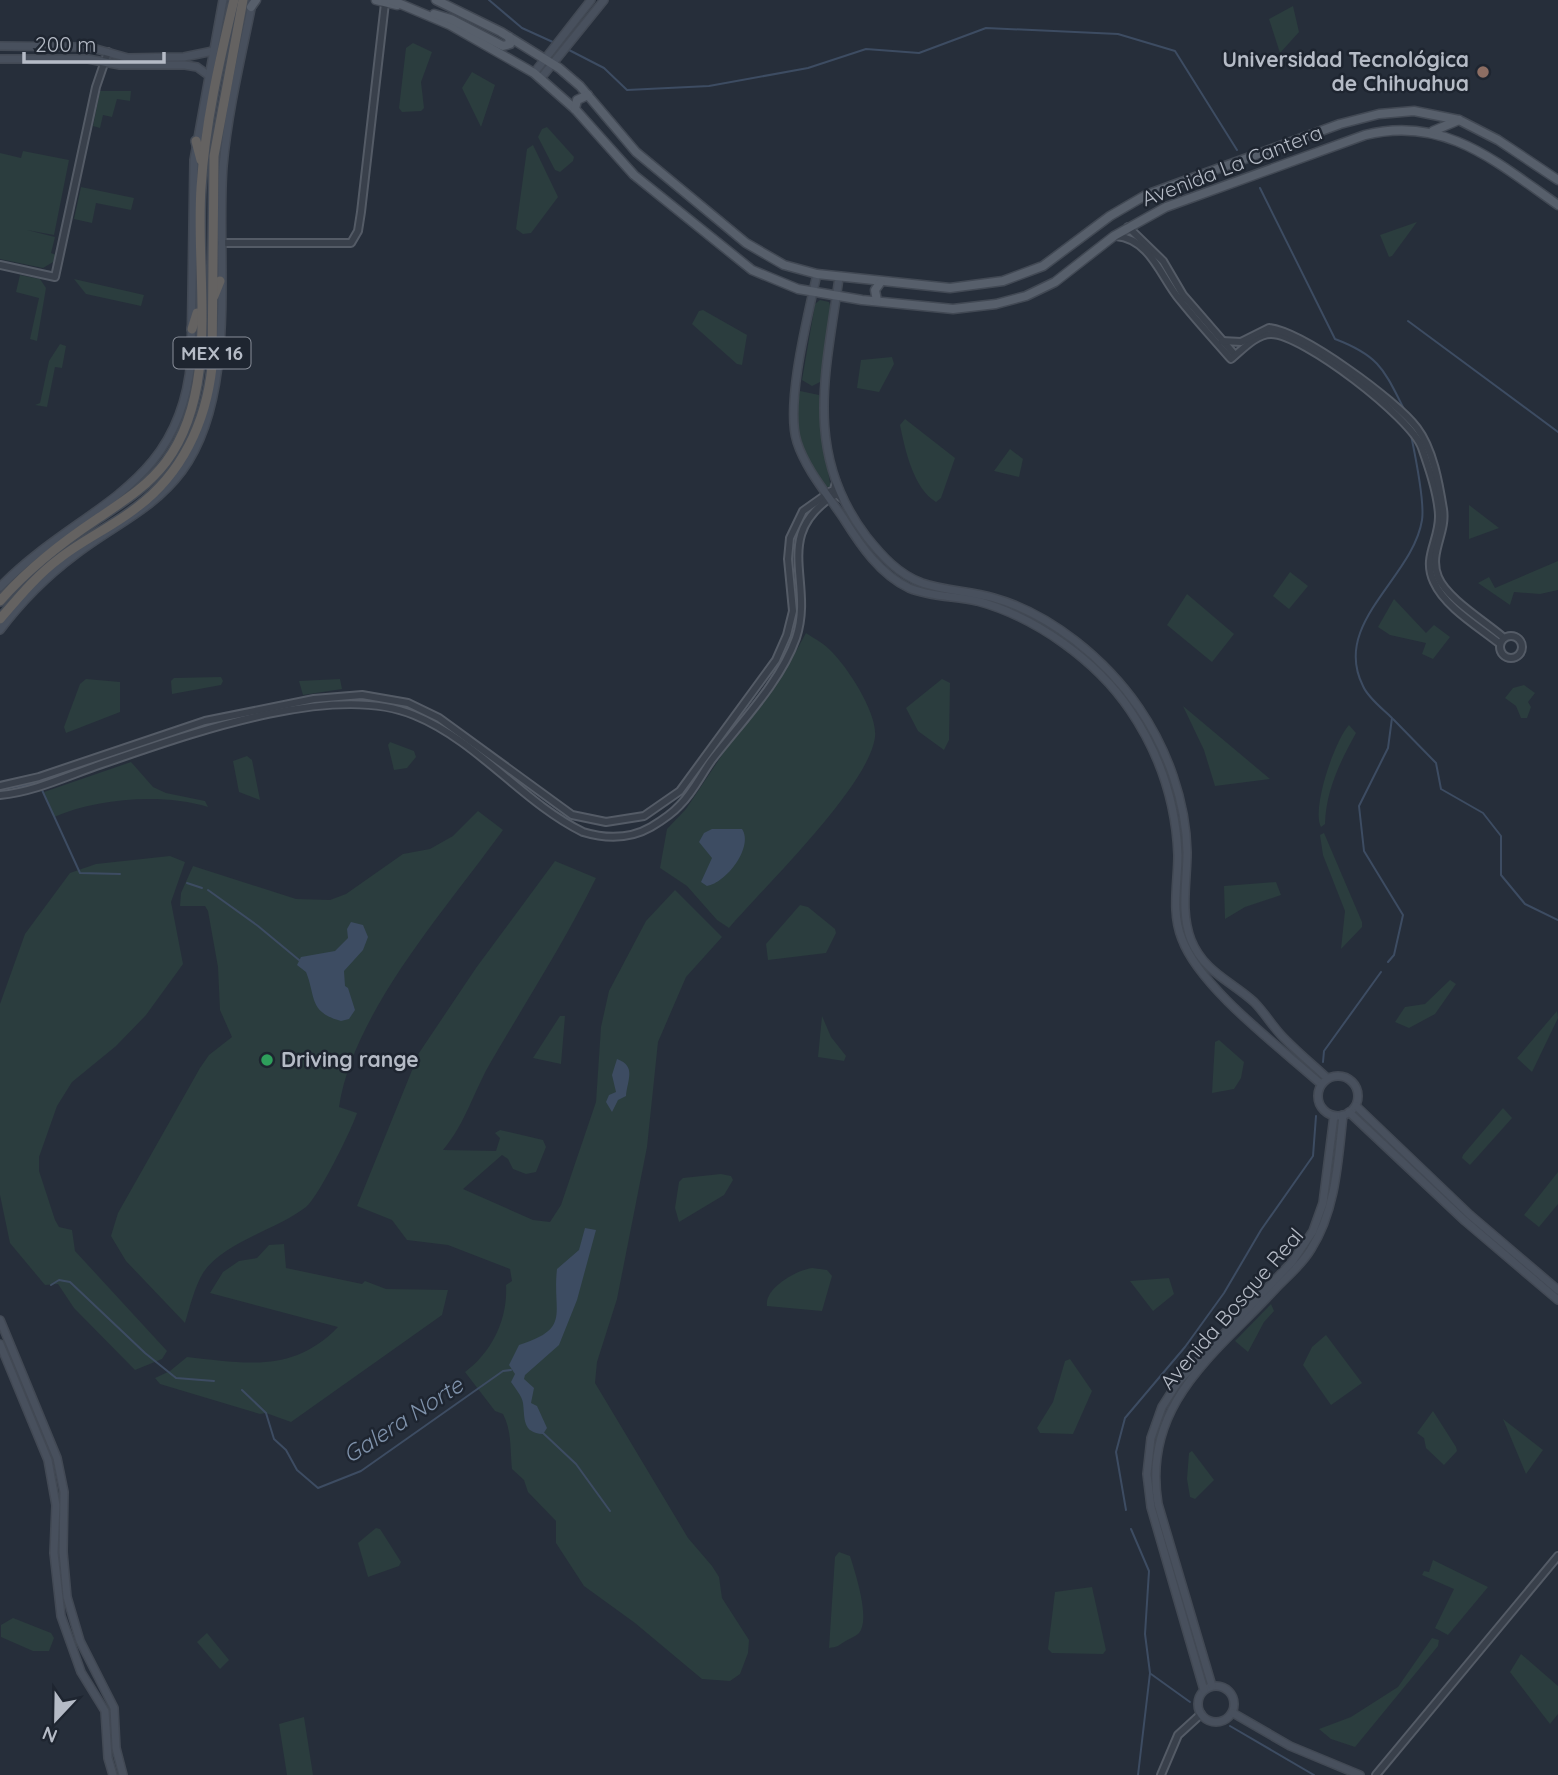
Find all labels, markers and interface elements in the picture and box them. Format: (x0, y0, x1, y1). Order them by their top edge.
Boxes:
scale bar (24, 21, 164, 65)
text: 200 m (35, 31, 97, 57)
place label: Universidad Tecnológica de Chihuahua (1222, 46, 1469, 96)
marker: Universidad Tecnológica de Chihuahua (1475, 64, 1491, 80)
street label: Avenida La Cantera (1138, 119, 1326, 211)
road number: MEX 16 (174, 338, 250, 368)
place label: Driving range (281, 1046, 419, 1072)
marker: Driving range (259, 1052, 275, 1068)
street label: Avenida Bosque Real (1154, 1222, 1309, 1394)
water label: Galera Norte (337, 1369, 469, 1469)
north arrow (21, 1684, 91, 1754)
text: N (39, 1721, 61, 1749)

